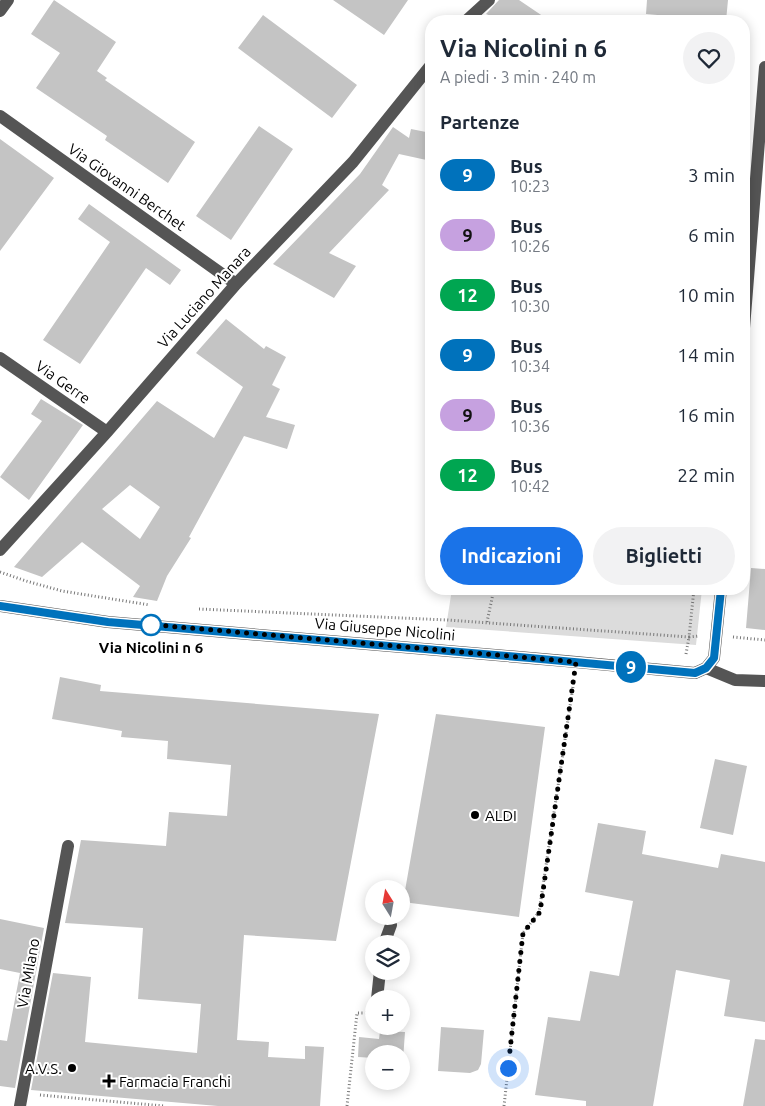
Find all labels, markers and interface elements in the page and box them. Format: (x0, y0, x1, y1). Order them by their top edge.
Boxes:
button: heart (683, 32, 735, 84)
text: Via Nicolini n 6 (440, 35, 607, 62)
text: A piedi · 3 min · 240 m (440, 68, 596, 86)
text: Partenze (440, 111, 520, 133)
street label: Via Giovanni Berchet (65, 140, 189, 234)
text: Bus (510, 155, 543, 177)
text: 3 min (688, 164, 735, 186)
text: 9 (462, 165, 473, 185)
text: 10:23 (510, 177, 550, 195)
text: Bus (510, 215, 543, 237)
text: 6 min (688, 224, 735, 246)
text: 9 (462, 225, 473, 245)
text: 10:26 (510, 237, 550, 255)
street label: Via Luciano Manara (154, 243, 254, 351)
text: Bus (510, 275, 543, 297)
text: 10 min (677, 284, 735, 306)
text: 12 (457, 285, 478, 305)
text: 10:30 (510, 297, 550, 315)
text: Bus (510, 335, 543, 357)
text: 14 min (677, 344, 735, 366)
text: 9 (462, 345, 473, 365)
street label: Via Gerre (32, 357, 94, 407)
text: 10:34 (510, 357, 550, 375)
text: Bus (510, 395, 543, 417)
text: 16 min (677, 404, 735, 426)
text: 9 (462, 405, 473, 425)
text: 10:36 (510, 417, 550, 435)
text: Bus (510, 455, 543, 477)
text: 22 min (677, 464, 735, 486)
text: 12 (457, 465, 478, 485)
text: 10:42 (510, 477, 550, 495)
button: Indicazioni (440, 527, 583, 585)
button: Biglietti (593, 527, 735, 585)
marker: Via Nicolini n 6 (140, 614, 162, 636)
street label: Via Giuseppe Nicolini (314, 614, 456, 644)
place label: Via Nicolini n 6 (99, 639, 203, 656)
line badge: 9 (615, 651, 647, 683)
text: 9 (626, 657, 636, 677)
place label: ALDI (485, 807, 517, 824)
marker: ALDI (469, 809, 481, 821)
north arrow (365, 880, 410, 925)
map controls (365, 880, 410, 1090)
button: layers (365, 935, 410, 980)
street label: Via Milano (14, 937, 42, 1009)
button: + (365, 990, 410, 1035)
button: − (365, 1045, 410, 1090)
your location (496, 1056, 521, 1081)
place label: A.V.S. (25, 1060, 62, 1077)
marker: A.V.S. (66, 1062, 78, 1074)
place label: Farmacia Franchi (119, 1073, 231, 1090)
marker: Farmacia Franchi (103, 1075, 115, 1087)

